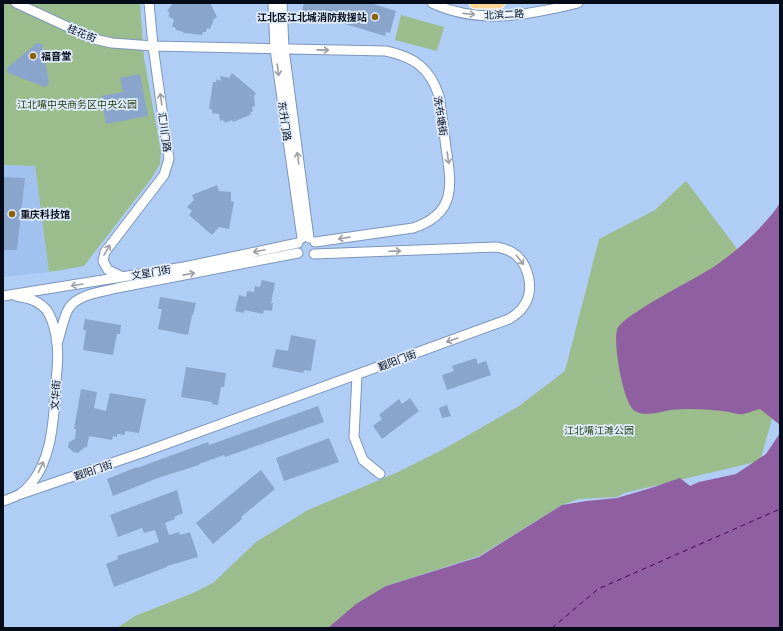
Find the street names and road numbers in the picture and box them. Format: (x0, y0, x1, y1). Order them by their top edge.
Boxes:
street label: 北滨二路 (484, 8, 524, 22)
street label: 桂花街 (65, 23, 98, 45)
street label: 洗布塘街 (431, 95, 449, 137)
street label: 东升门路 (275, 100, 293, 142)
street label: 汇川门路 (155, 111, 173, 153)
street label: 文星门街 (130, 264, 172, 282)
street label: 觐阳门街 (377, 348, 418, 374)
street label: 文华街 (49, 380, 63, 410)
street label: 觐阳门街 (72, 459, 114, 483)

